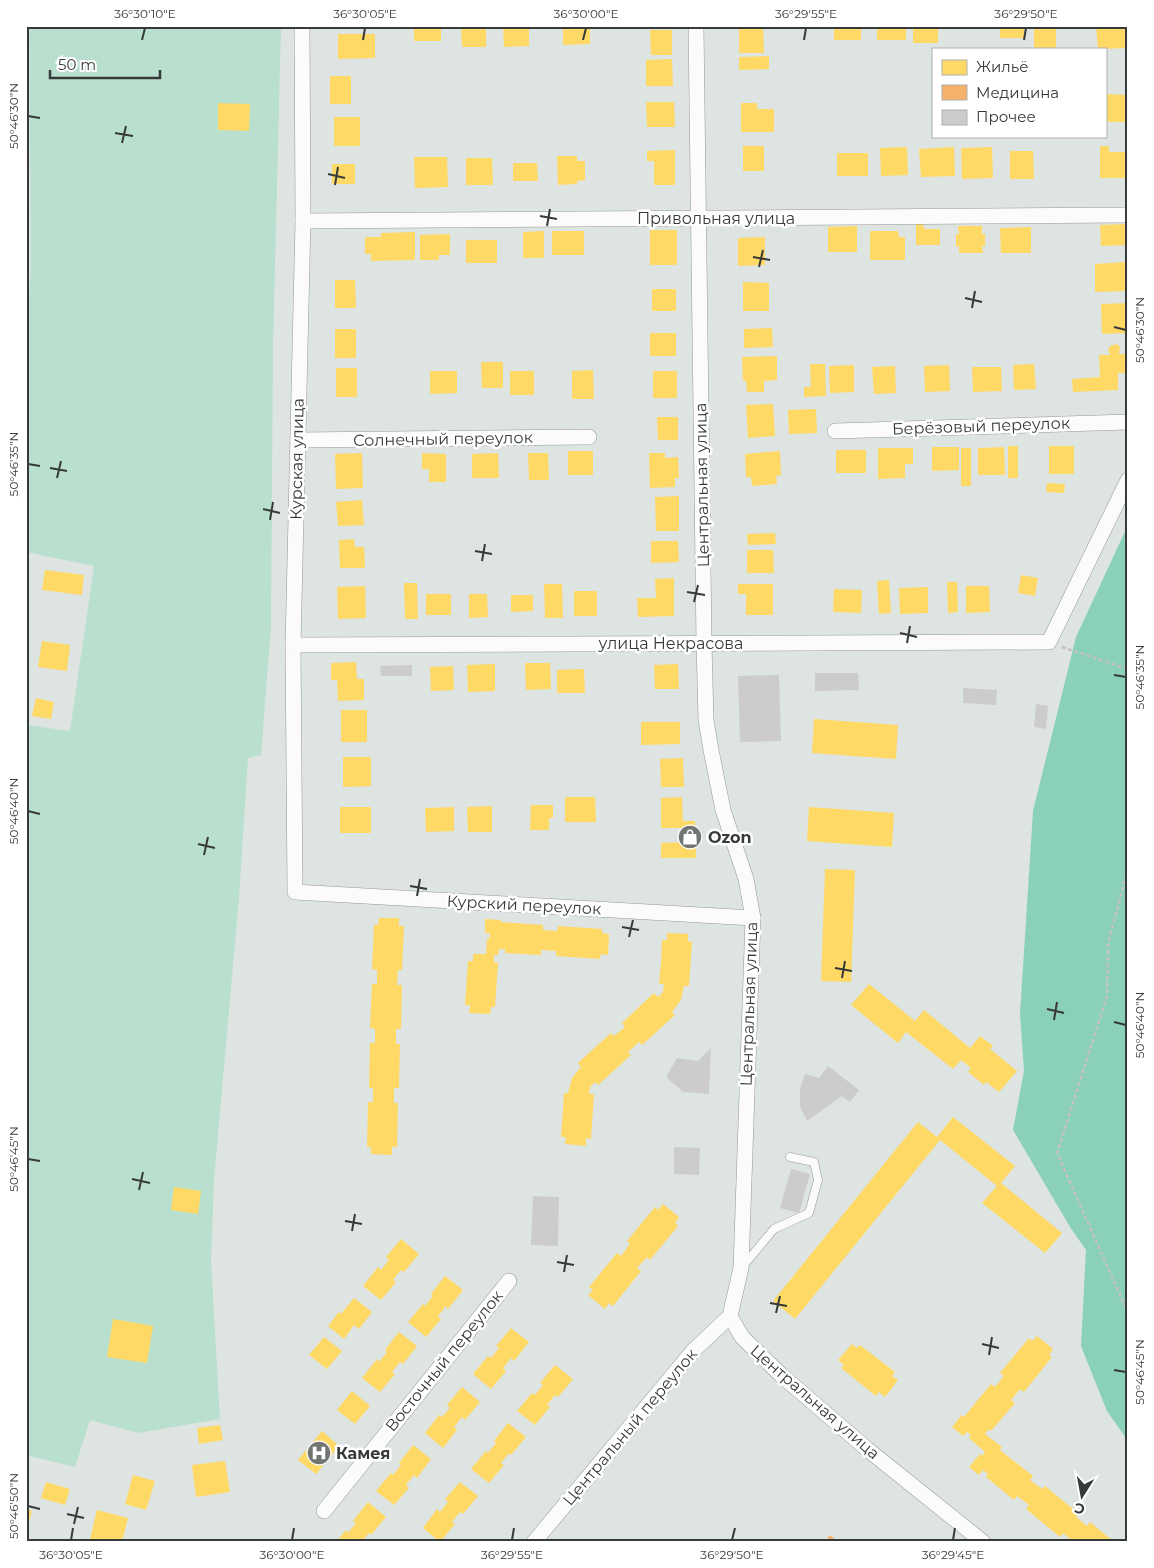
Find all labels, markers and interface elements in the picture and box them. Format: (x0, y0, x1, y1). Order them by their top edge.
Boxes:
text: 36°30'10"E (114, 6, 176, 21)
text: 36°30'05"E (333, 6, 397, 21)
text: 36°30'00"E (554, 6, 618, 21)
text: 36°29'55"E (775, 6, 837, 21)
text: 36°29'50"E (994, 6, 1058, 21)
scale bar (50, 48, 160, 80)
legend (932, 48, 1106, 138)
text: 50 m (58, 55, 96, 74)
text: Жильё (976, 57, 1029, 76)
text: 50°46'30"N (6, 83, 21, 149)
text: Медицина (976, 83, 1059, 102)
text: Прочее (976, 107, 1036, 126)
street label: Привольная улица (637, 209, 795, 228)
text: 50°46'30"N (1132, 297, 1147, 363)
street label: Курская улица (286, 398, 308, 520)
street label: Центральная улица (691, 403, 713, 567)
street label: Берёзовый переулок (892, 413, 1071, 439)
street label: Солнечный переулок (353, 428, 534, 450)
text: 50°46'35"N (6, 432, 21, 496)
street label: улица Некрасова (598, 634, 743, 653)
text: 50°46'35"N (1132, 645, 1147, 709)
text: 50°46'40"N (6, 778, 21, 844)
shop icon: Ozon (677, 824, 703, 850)
place label: Ozon (708, 828, 752, 847)
street label: Курский переулок (446, 891, 602, 919)
street label: Центральная улица (737, 921, 761, 1087)
text: 50°46'40"N (1132, 992, 1147, 1058)
text: 50°46'45"N (6, 1126, 21, 1192)
street label: Восточный переулок (381, 1286, 507, 1435)
text: 50°46'45"N (1132, 1339, 1147, 1405)
street label: Центральная улица (747, 1341, 883, 1463)
street label: Центральный переулок (559, 1344, 702, 1509)
hospital icon: Камея (306, 1440, 332, 1466)
place label: Камея (336, 1444, 390, 1463)
north arrow (1056, 1470, 1106, 1520)
text: 50°46'50"N (6, 1473, 21, 1539)
text: С (1073, 1499, 1086, 1519)
text: 36°30'05"E (39, 1547, 103, 1562)
text: 36°30'00"E (260, 1547, 324, 1562)
text: 36°29'55"E (481, 1547, 543, 1562)
text: 36°29'50"E (700, 1547, 764, 1562)
text: 36°29'45"E (922, 1547, 984, 1562)

